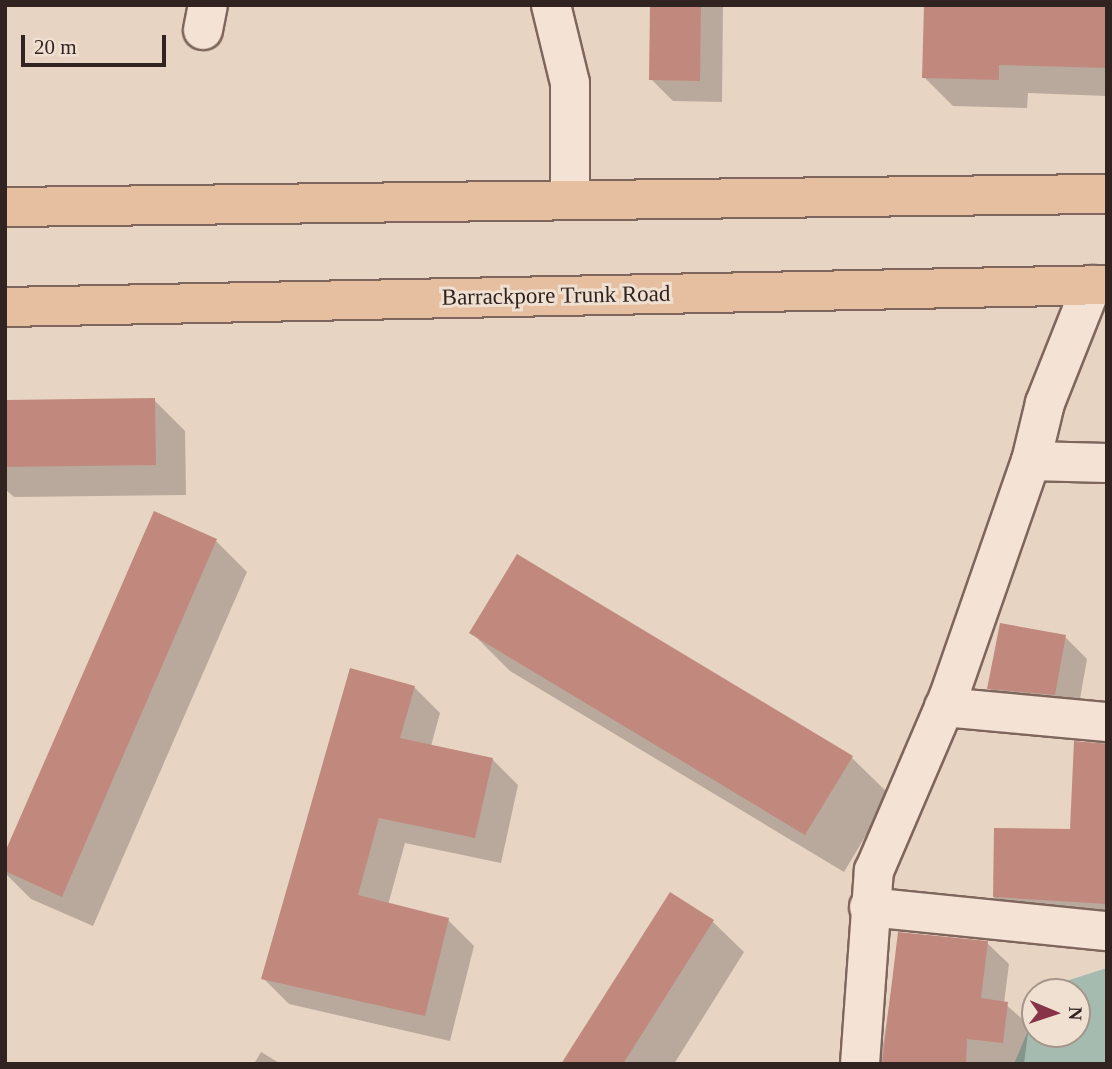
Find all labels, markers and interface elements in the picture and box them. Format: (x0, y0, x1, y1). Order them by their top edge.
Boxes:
scale bar (24, 21, 170, 65)
text: 20 m (34, 35, 77, 59)
street label: Barrackpore Trunk Road (441, 280, 671, 312)
north arrow (1021, 978, 1091, 1048)
text: N (1065, 1006, 1086, 1021)

